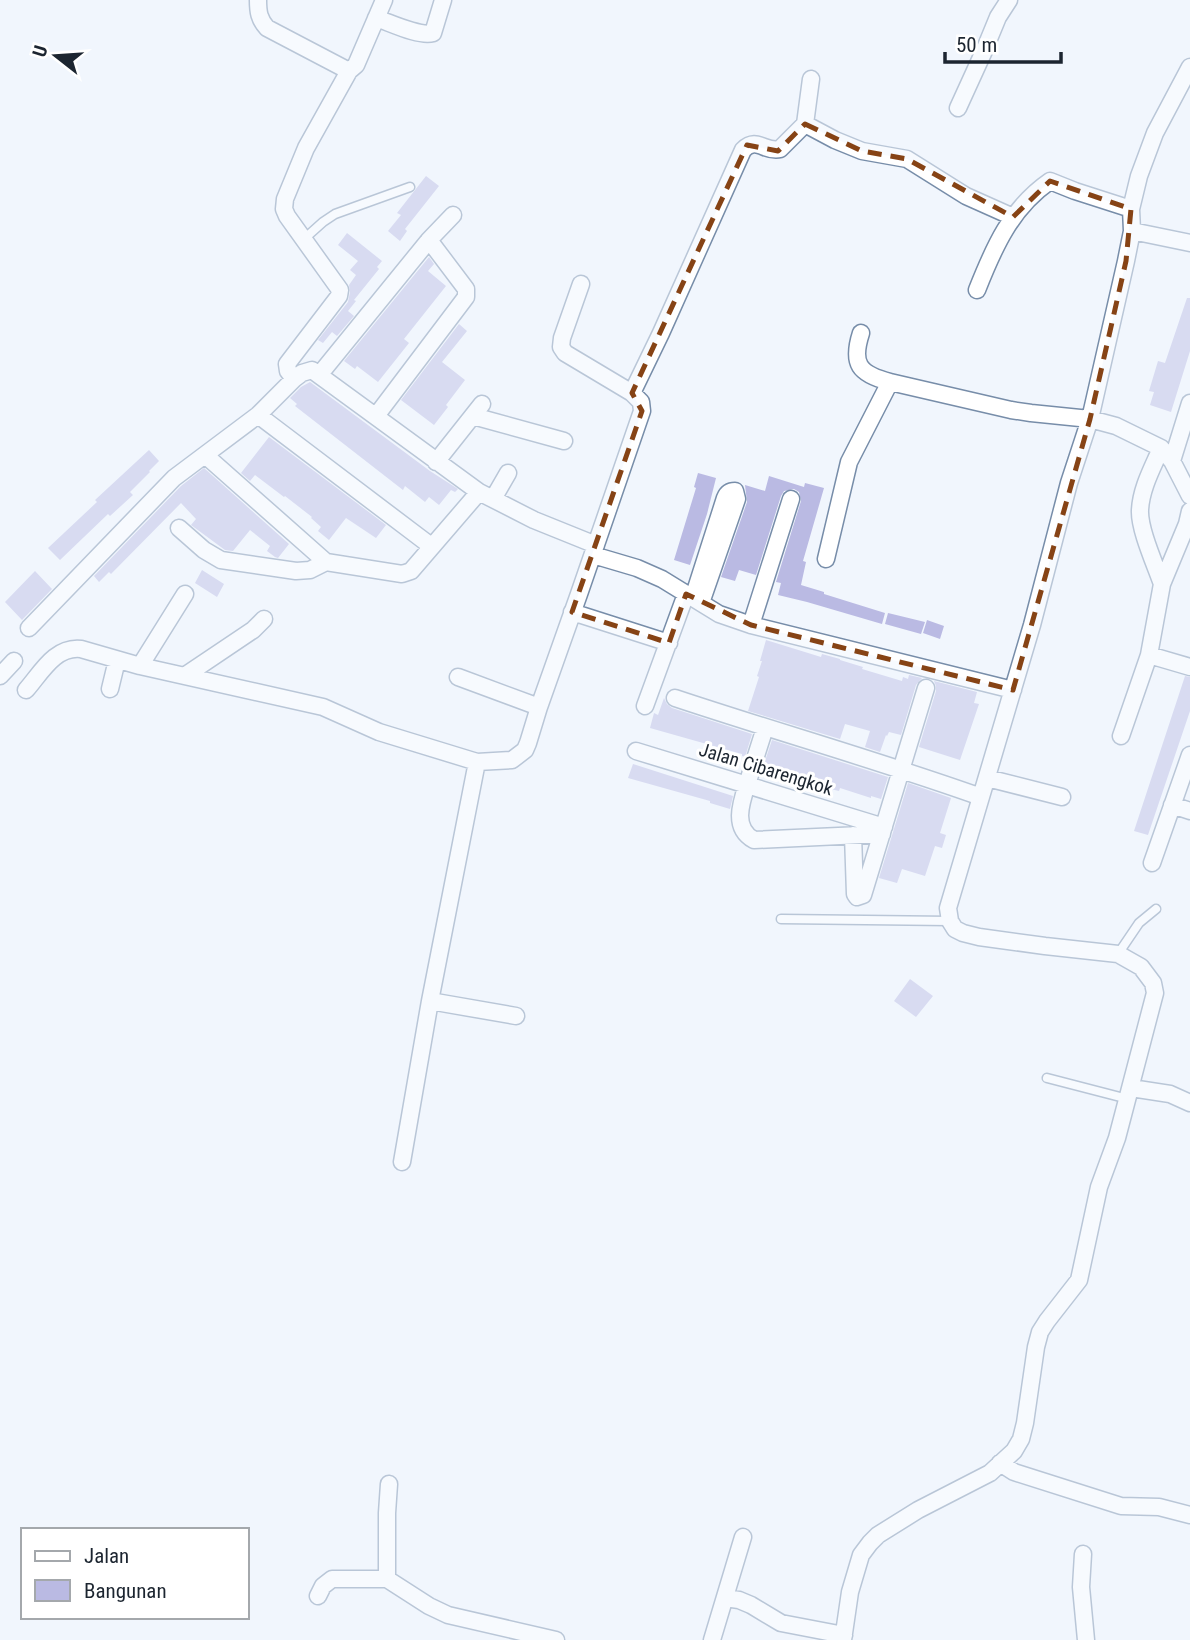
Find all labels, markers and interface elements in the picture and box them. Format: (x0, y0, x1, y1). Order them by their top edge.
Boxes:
north arrow (21, 21, 91, 91)
scale bar (945, 21, 1060, 65)
text: 50 m (956, 33, 997, 57)
text: U (28, 43, 53, 60)
street label: Jalan Cibarengkok (696, 738, 836, 800)
legend (21, 1528, 248, 1619)
text: Jalan (84, 1544, 129, 1568)
text: Bangunan (84, 1579, 167, 1603)

